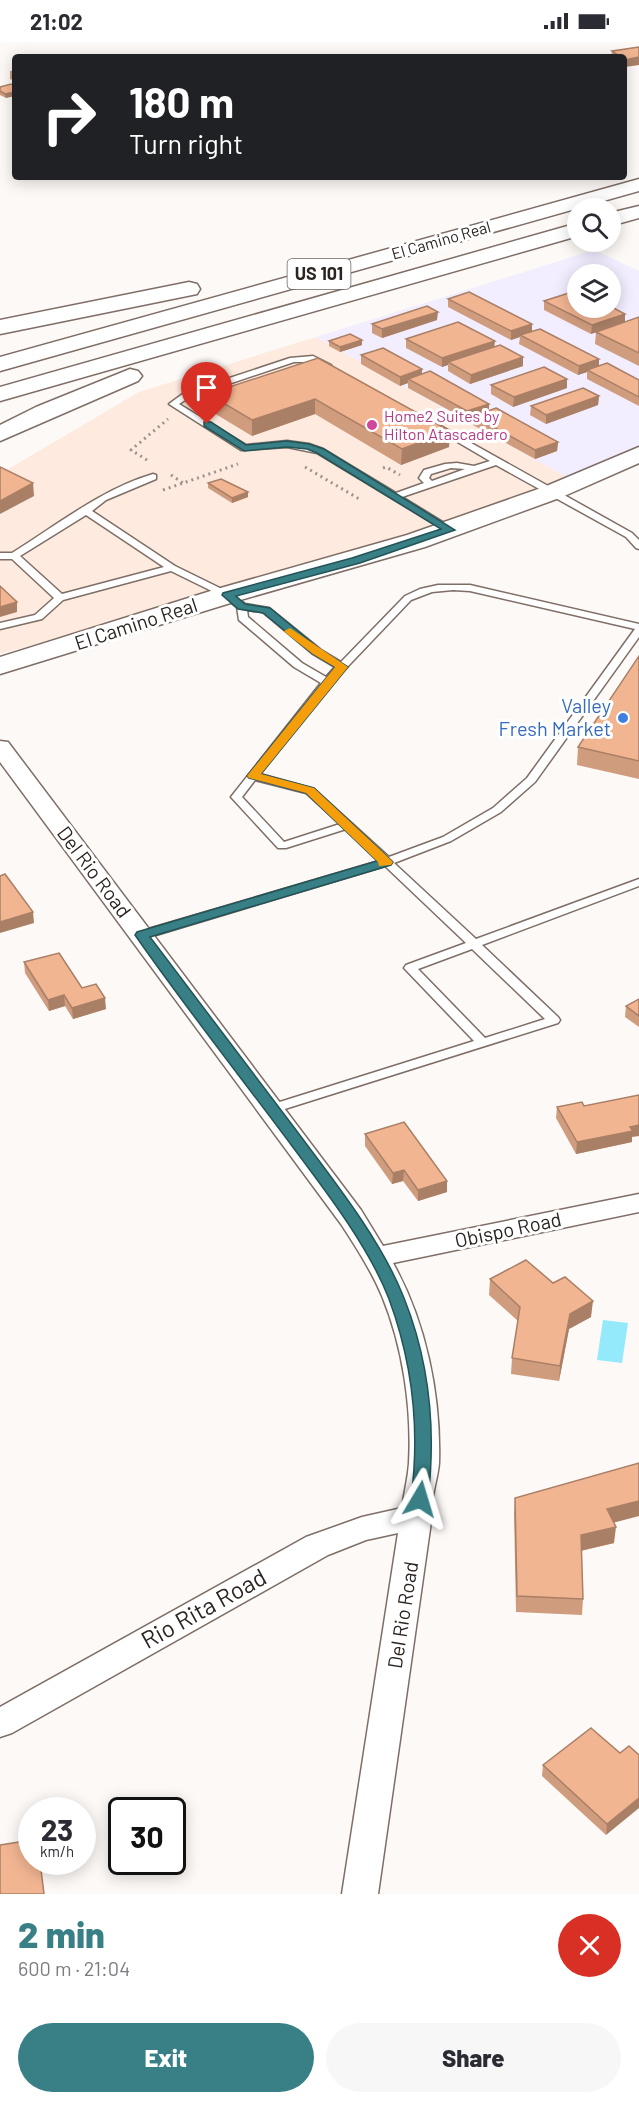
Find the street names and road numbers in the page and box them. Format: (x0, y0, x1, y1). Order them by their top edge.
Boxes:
street label: El Camino Real (389, 216, 493, 263)
road number: US 101 (288, 259, 350, 289)
street label: El Camino Real (71, 592, 200, 654)
street label: Del Rio Road (53, 821, 137, 922)
street label: Obispo Road (452, 1206, 563, 1252)
street label: Del Rio Road (382, 1560, 422, 1670)
street label: Rio Rita Road (136, 1561, 271, 1654)

